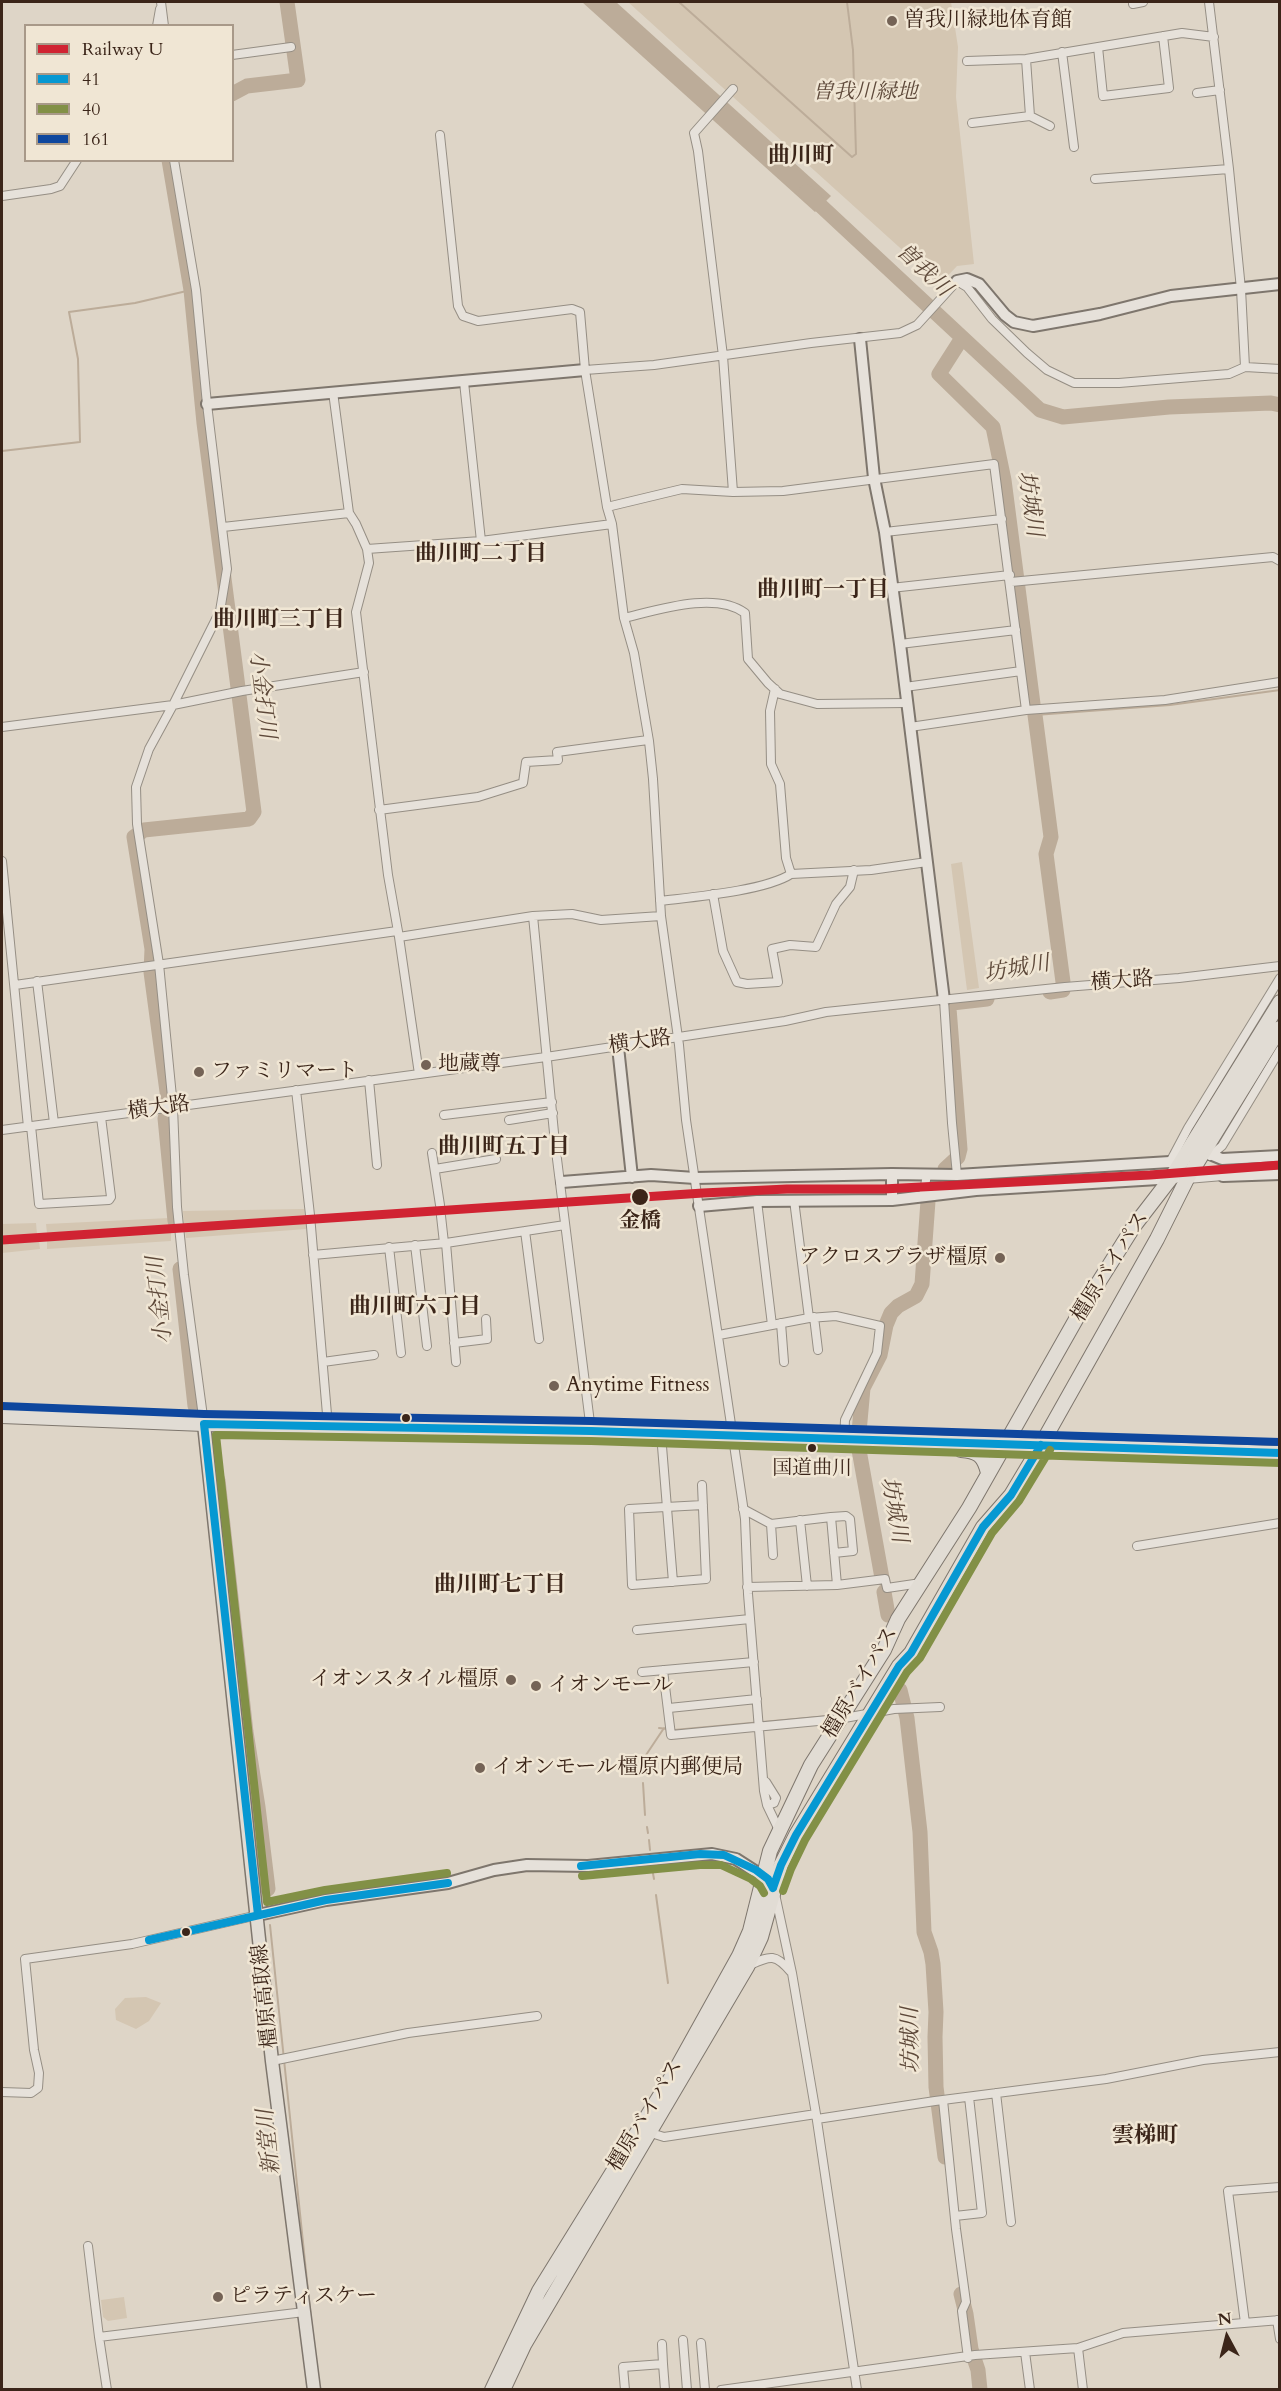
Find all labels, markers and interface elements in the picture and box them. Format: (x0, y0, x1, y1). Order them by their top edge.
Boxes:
place label: 曽我川緑地体育館 (904, 8, 1072, 34)
marker: 曽我川緑地体育館 (885, 14, 899, 28)
legend (24, 24, 234, 162)
text: Railway U (82, 37, 163, 62)
text: 41 (82, 67, 100, 92)
park label: 曽我川緑地 (813, 80, 917, 106)
text: 40 (82, 97, 100, 122)
text: 161 (82, 127, 110, 152)
district label: 曲川町 (768, 144, 834, 170)
water label: 曽我川 (890, 239, 956, 303)
water label: 坊城川 (1011, 469, 1047, 539)
district label: 曲川町二丁目 (415, 542, 547, 568)
district label: 曲川町一丁目 (757, 578, 889, 604)
district label: 曲川町三丁目 (213, 608, 345, 634)
water label: 小金打川 (243, 650, 279, 740)
water label: 坊城川 (982, 951, 1052, 989)
street label: 横大路 (1090, 967, 1154, 997)
street label: 横大路 (607, 1026, 673, 1060)
place label: 地蔵尊 (438, 1052, 501, 1078)
marker: 地蔵尊 (419, 1058, 433, 1072)
place label: ファミリマート (211, 1059, 358, 1085)
marker: ファミリマート (192, 1065, 206, 1079)
street label: 横大路 (126, 1092, 192, 1126)
district label: 曲川町五丁目 (438, 1135, 570, 1161)
marker: 金橋 (630, 1187, 650, 1207)
street label: 橿原バイパス (1067, 1207, 1155, 1327)
place label: 金橋 (619, 1209, 661, 1235)
place label: アクロスプラザ橿原 (799, 1245, 988, 1271)
marker: アクロスプラザ橿原 (993, 1251, 1007, 1265)
water label: 小金打川 (143, 1255, 179, 1345)
district label: 曲川町六丁目 (349, 1295, 481, 1321)
place label: Anytime Fitness (566, 1373, 709, 1399)
marker: Anytime Fitness (547, 1379, 561, 1393)
unlabelled marker (400, 1412, 412, 1424)
marker: 国道曲川 (806, 1442, 818, 1454)
place label: 国道曲川 (772, 1457, 852, 1481)
water label: 坊城川 (874, 1475, 912, 1545)
district label: 曲川町七丁目 (434, 1573, 566, 1599)
street label: 橿原バイパス (818, 1623, 904, 1743)
place label: イオンスタイル橿原 (310, 1667, 499, 1693)
marker: イオンスタイル橿原 (504, 1673, 518, 1687)
place label: イオンモール (548, 1673, 673, 1699)
marker: イオンモール (529, 1679, 543, 1693)
place label: イオンモール橿原内郵便局 (492, 1755, 743, 1781)
marker: イオンモール橿原内郵便局 (473, 1761, 487, 1775)
unlabelled marker (180, 1926, 192, 1938)
street label: 橿原高取線 (248, 1942, 284, 2050)
water label: 坊城川 (898, 2007, 926, 2073)
street label: 橿原バイパス (603, 2056, 689, 2176)
water label: 新堂川 (253, 2108, 287, 2176)
district label: 雲梯町 (1112, 2124, 1178, 2150)
place label: ピラティスケー (230, 2284, 377, 2310)
marker: ピラティスケー (211, 2290, 225, 2304)
north arrow (1197, 2307, 1257, 2367)
text: N (1217, 2307, 1233, 2331)

